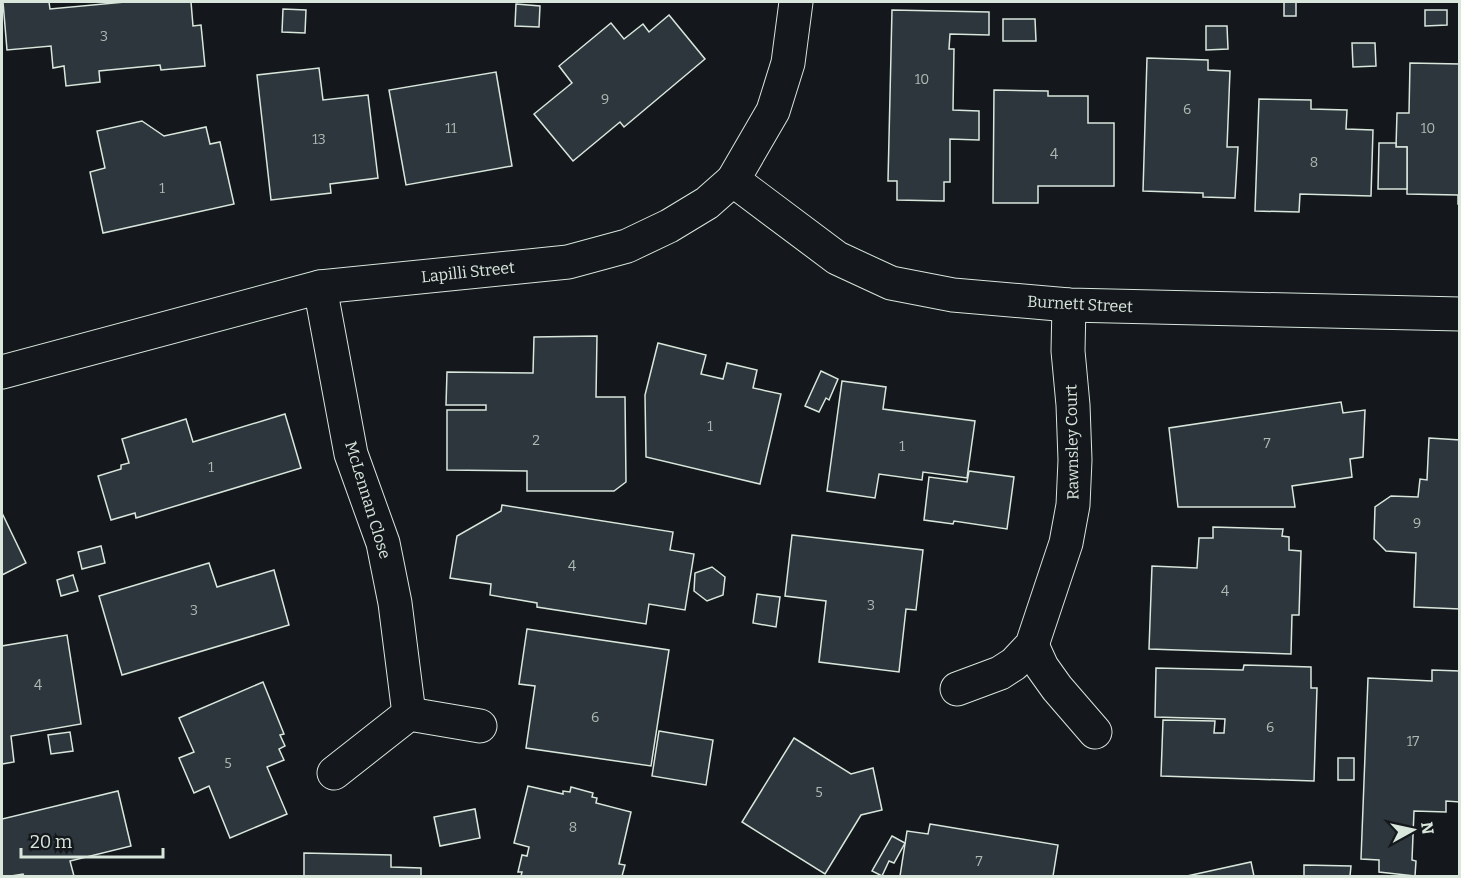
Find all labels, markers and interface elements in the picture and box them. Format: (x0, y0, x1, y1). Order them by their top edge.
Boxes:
house number: 3 (100, 28, 108, 45)
house number: 10 (915, 71, 929, 88)
house number: 9 (601, 91, 609, 108)
house number: 6 (1183, 101, 1191, 118)
house number: 11 (445, 120, 457, 137)
house number: 10 (1421, 120, 1435, 137)
house number: 13 (312, 131, 326, 148)
house number: 4 (1050, 146, 1058, 163)
house number: 8 (1310, 154, 1318, 171)
house number: 1 (159, 180, 165, 197)
street label: Lapilli Street (420, 258, 516, 286)
street label: Burnett Street (1027, 292, 1133, 316)
street label: Rawnsley Court (1061, 384, 1083, 500)
house number: 1 (707, 418, 713, 435)
house number: 2 (532, 432, 540, 449)
house number: 7 (1263, 435, 1271, 452)
house number: 1 (899, 438, 905, 455)
street label: McLennan Close (341, 439, 395, 561)
house number: 1 (208, 459, 214, 476)
house number: 9 (1413, 515, 1421, 532)
house number: 4 (568, 558, 576, 575)
house number: 4 (1221, 583, 1229, 600)
house number: 3 (867, 597, 875, 614)
house number: 3 (190, 602, 198, 619)
house number: 4 (34, 677, 42, 694)
house number: 6 (591, 709, 599, 726)
house number: 6 (1266, 719, 1274, 736)
house number: 17 (1407, 733, 1419, 750)
house number: 5 (224, 755, 232, 772)
house number: 5 (815, 784, 823, 801)
north arrow (1383, 800, 1443, 860)
house number: 8 (569, 819, 577, 836)
scale bar (21, 821, 164, 859)
text: N (1417, 821, 1438, 835)
text: 20 m (30, 831, 72, 853)
house number: 7 (975, 853, 983, 870)

